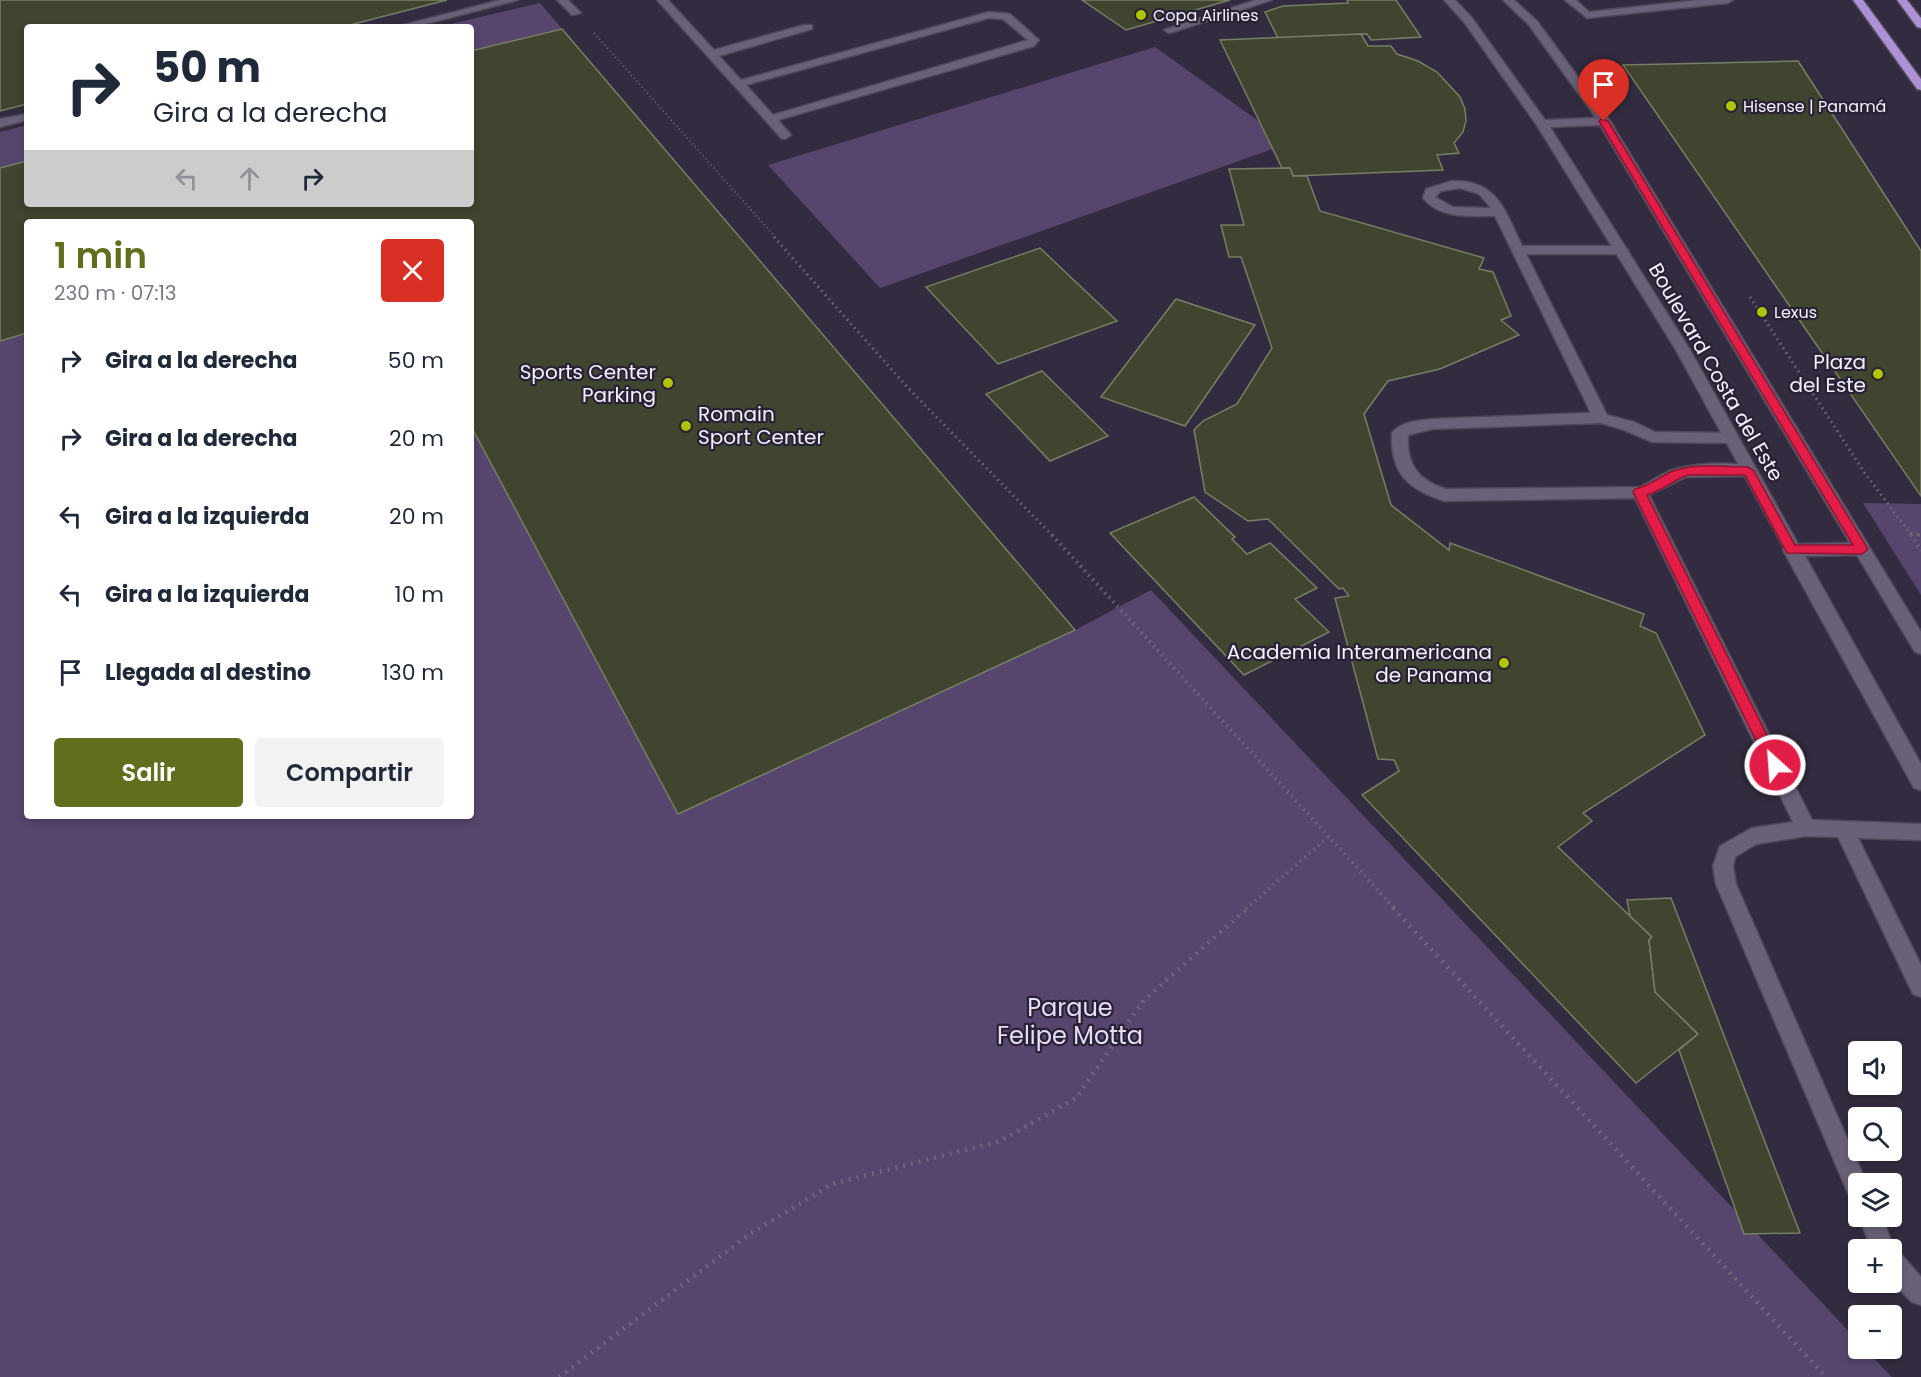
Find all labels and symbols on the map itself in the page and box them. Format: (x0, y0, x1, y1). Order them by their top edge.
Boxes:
place label: Copa Airlines (1153, 4, 1259, 27)
marker: Copa Airlines (1134, 8, 1148, 22)
pin (1578, 59, 1629, 121)
place label: Hisense | Panamá (1743, 95, 1886, 118)
marker: Hisense | Panamá (1724, 99, 1738, 113)
street label: Boulevard Costa del Este (1642, 258, 1790, 486)
place label: Lexus (1774, 301, 1817, 324)
marker: Lexus (1755, 305, 1769, 319)
place label: Plaza del Este (1789, 348, 1866, 399)
place label: Sports Center Parking (520, 358, 656, 409)
marker: Plaza del Este (1871, 367, 1885, 381)
marker: Sports Center Parking (661, 376, 675, 390)
place label: Romain Sport Center (698, 400, 824, 451)
marker: Romain Sport Center (679, 419, 693, 433)
place label: Academia Interamericana de Panama (1227, 638, 1492, 689)
marker: Academia Interamericana de Panama (1497, 656, 1511, 670)
position arrow (1743, 733, 1807, 797)
park label: Parque Felipe Motta (997, 991, 1143, 1052)

